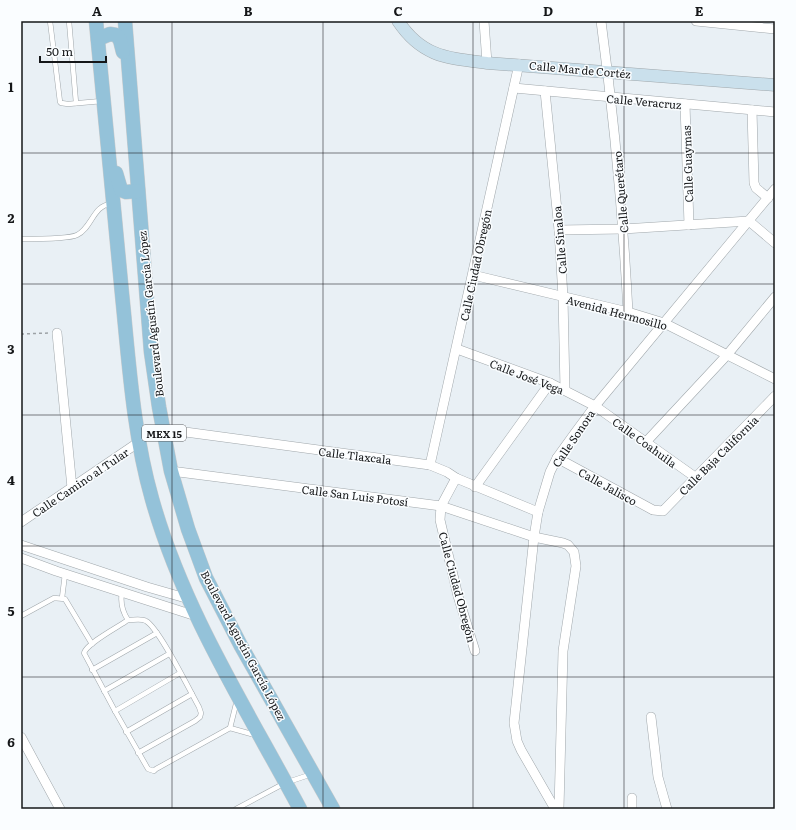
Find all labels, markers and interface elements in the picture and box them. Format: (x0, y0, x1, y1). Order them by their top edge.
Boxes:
text: A (92, 1, 102, 20)
text: B (244, 1, 253, 20)
text: C (393, 1, 403, 20)
text: D (543, 1, 553, 20)
text: E (695, 1, 704, 20)
scale bar (40, 38, 106, 64)
text: 50 m (46, 42, 73, 60)
street label: Calle Mar de Cortéz (529, 57, 632, 81)
text: 1 (8, 77, 14, 96)
street label: Calle Veracruz (606, 90, 683, 112)
street label: Calle Guaymas (678, 125, 696, 203)
street label: Calle Querétaro (608, 150, 632, 234)
street label: Calle Sinaloa (548, 205, 570, 275)
text: 2 (8, 208, 15, 227)
street label: Calle Ciudad Obregón (455, 208, 495, 322)
street label: Boulevard Agustín García López (133, 229, 167, 398)
street label: Avenida Hermosillo (565, 291, 669, 333)
text: 3 (7, 339, 15, 358)
street label: Calle José Vega (488, 355, 566, 398)
street label: Calle Sonora (548, 406, 598, 470)
street label: Calle Baja California (675, 412, 761, 498)
street label: Calle Coahuila (610, 413, 681, 471)
road number: MEX 15 (142, 425, 186, 441)
street label: Calle Camino al Tular (28, 443, 132, 520)
street label: Calle Tlaxcala (318, 443, 392, 467)
street label: Calle Jalisco (576, 463, 640, 509)
text: 4 (7, 470, 15, 489)
street label: Calle San Luis Potosí (301, 481, 410, 510)
street label: Calle Ciudad Obregón (436, 530, 480, 644)
street label: Boulevard Agustín García López (198, 567, 291, 723)
text: 5 (7, 601, 15, 620)
text: 6 (7, 732, 15, 751)

